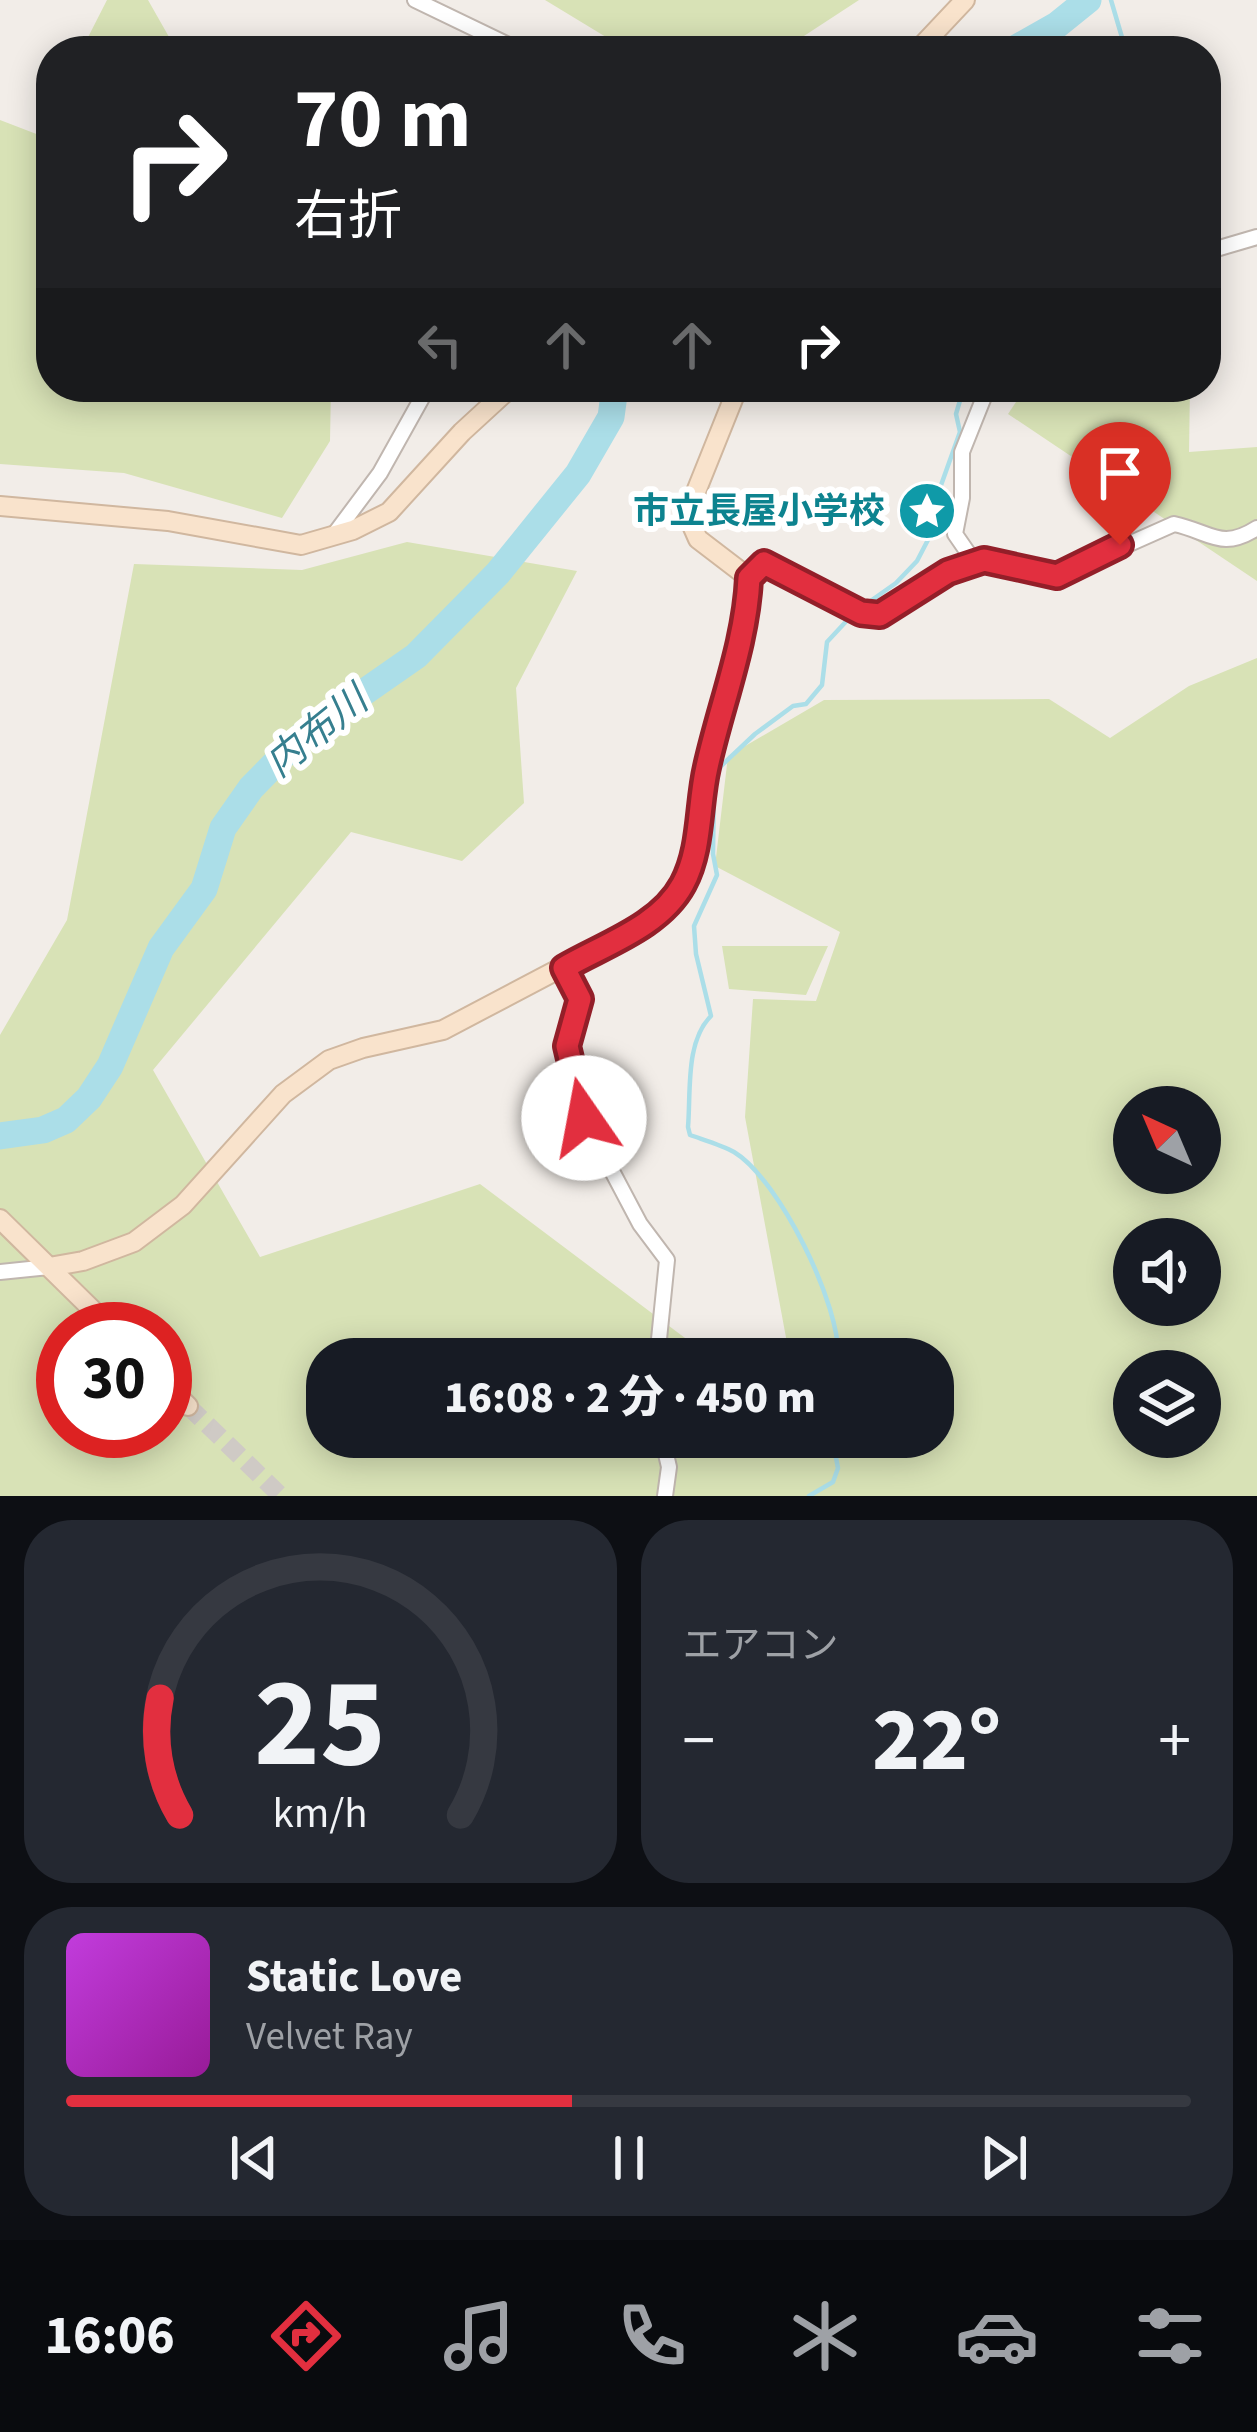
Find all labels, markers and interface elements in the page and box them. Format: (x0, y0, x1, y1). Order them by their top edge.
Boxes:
text: 70 m (294, 60, 472, 180)
icon: right (96, 84, 252, 240)
text: 右折 (294, 179, 402, 256)
icon: left (407, 312, 473, 378)
icon: ahead (533, 312, 599, 378)
icon: ahead (659, 312, 725, 378)
icon: right (785, 312, 851, 378)
pin (1069, 422, 1171, 545)
icon: arrive (1087, 440, 1153, 506)
place icon: 市立長屋小学校 (896, 480, 958, 542)
place label: 市立長屋小学校 (633, 486, 885, 537)
water label: 内布川 (254, 671, 383, 791)
position arrow (521, 1055, 647, 1181)
north arrow (1113, 1086, 1221, 1194)
map controls (1113, 1086, 1221, 1458)
button: sound (1113, 1218, 1221, 1326)
speed limit sign: 30 (36, 1302, 192, 1458)
button: layers (1113, 1350, 1221, 1458)
text: 16:08 · 2 分 · 450 m (444, 1366, 816, 1430)
text: エアコン (683, 1618, 839, 1674)
text: 25 (254, 1636, 386, 1814)
text: 22° (872, 1677, 1002, 1805)
text: − (683, 1694, 715, 1788)
text: + (1158, 1694, 1191, 1788)
text: km/h (273, 1782, 368, 1843)
text: Static Love (246, 1945, 462, 2009)
text: Velvet Ray (246, 2009, 413, 2065)
icon: previous (221, 2125, 287, 2191)
icon: pause (596, 2125, 662, 2191)
icon: next (971, 2125, 1037, 2191)
icon: directions (264, 2294, 348, 2378)
icon: music (437, 2294, 521, 2378)
icon: phone (610, 2294, 694, 2378)
icon: climate (783, 2294, 867, 2378)
icon: car (955, 2294, 1039, 2378)
icon: filters (1128, 2294, 1212, 2378)
text: 16:06 (44, 2298, 175, 2375)

